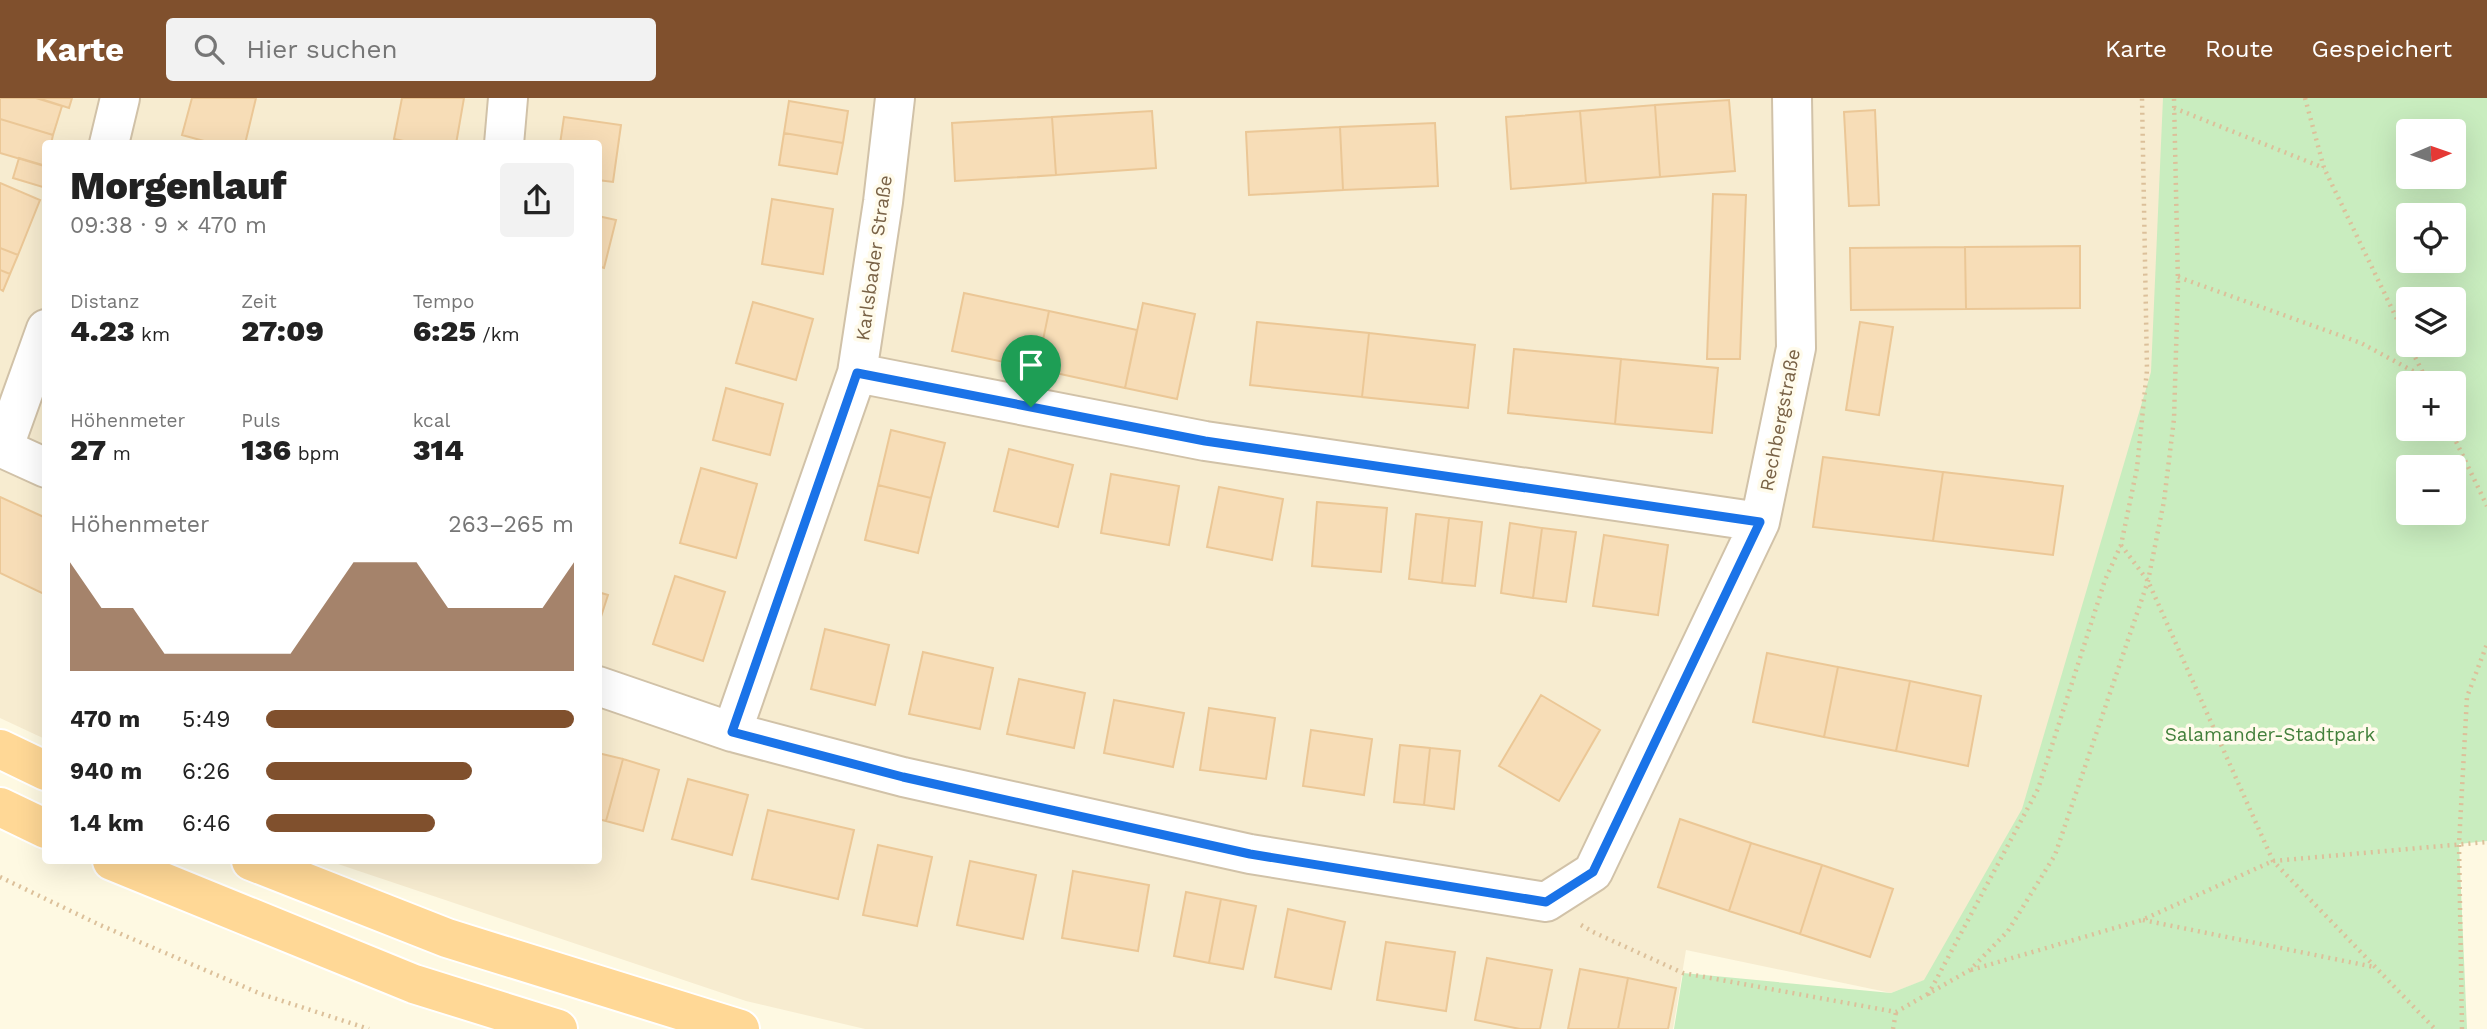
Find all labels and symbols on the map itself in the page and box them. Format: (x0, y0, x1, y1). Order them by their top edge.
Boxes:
north arrow (2396, 119, 2466, 189)
street label: Karlsbader Straße (851, 174, 897, 342)
pin (1001, 335, 1061, 407)
street label: Rechbergstraße (1755, 347, 1805, 493)
park label: Salamander-Stadtpark (2165, 723, 2375, 746)

